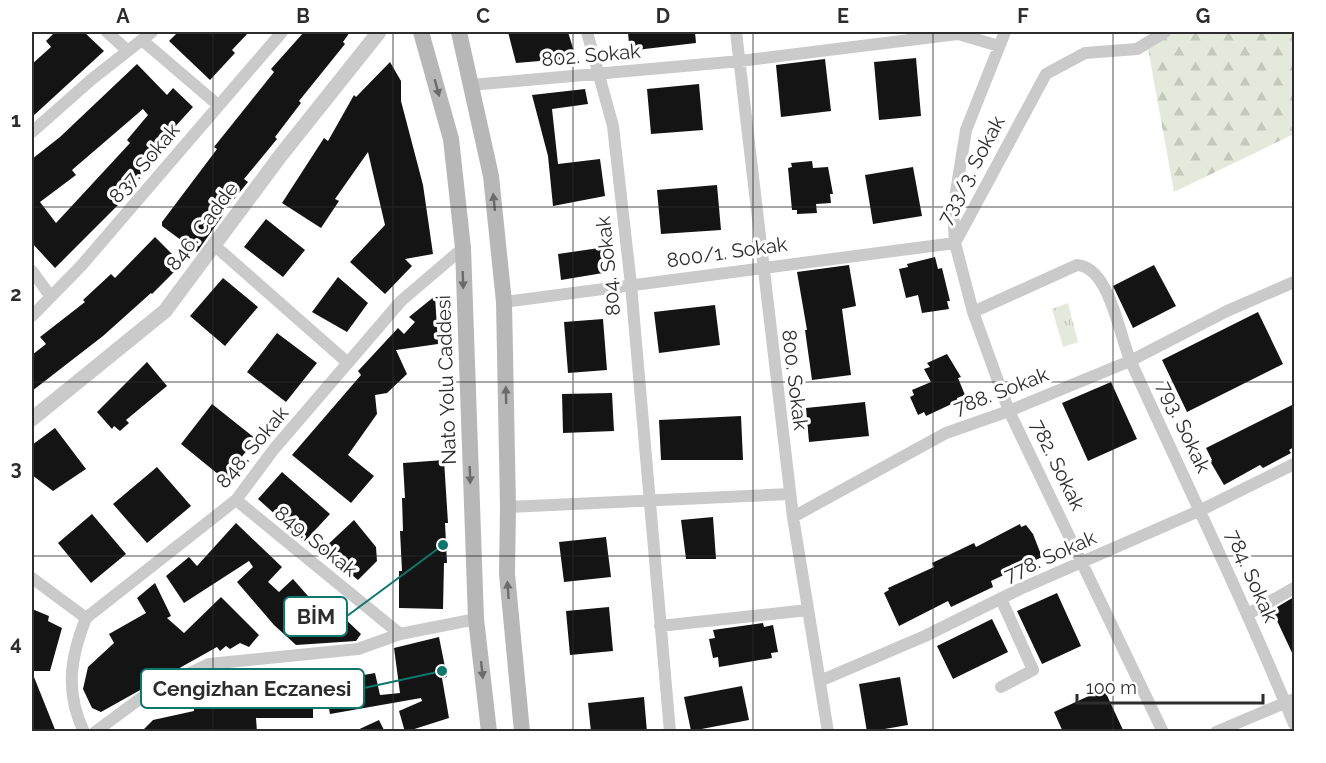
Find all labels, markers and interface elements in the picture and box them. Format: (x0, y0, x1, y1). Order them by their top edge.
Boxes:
text: A (116, 4, 130, 28)
text: B (296, 4, 310, 28)
text: C (476, 4, 490, 28)
text: D (656, 4, 670, 28)
text: E (837, 4, 849, 28)
text: F (1017, 4, 1029, 28)
text: G (1196, 4, 1210, 28)
street label: 802. Sokak (540, 39, 642, 71)
one-way arrow (433, 79, 442, 97)
text: 1 (11, 108, 21, 132)
street label: 733/3. Sokak (932, 111, 1010, 228)
street label: 837. Sokak (104, 118, 185, 208)
street label: 846. Cadde (161, 177, 243, 275)
one-way arrow (489, 192, 499, 211)
street label: 804. Sokak (591, 215, 625, 317)
street label: 800/1. Sokak (665, 232, 789, 272)
one-way arrow (459, 271, 468, 290)
text: 2 (10, 282, 22, 306)
street label: Nato Yolu Caddesi (431, 295, 461, 465)
street label: 800. Sokak (777, 328, 813, 432)
street label: 788. Sokak (950, 362, 1052, 420)
street label: 793. Sokak (1152, 378, 1216, 477)
one-way arrow (501, 385, 511, 404)
street label: 848. Sokak (211, 401, 293, 493)
street label: 782. Sokak (1026, 416, 1090, 515)
text: 3 (10, 456, 22, 480)
one-way arrow (465, 466, 474, 485)
street label: 849. Sokak (270, 500, 363, 582)
street label: 778. Sokak (1000, 525, 1100, 587)
street label: 784. Sokak (1221, 526, 1283, 626)
one-way arrow (503, 580, 512, 599)
callout: BİM (284, 597, 347, 636)
text: BİM (297, 604, 335, 629)
text: 4 (10, 631, 22, 655)
one-way arrow (477, 660, 487, 679)
scale bar (1077, 667, 1263, 705)
callout: Cengizhan Eczanesi (141, 669, 364, 708)
text: Cengizhan Eczanesi (153, 676, 351, 701)
text: 100 m (1086, 677, 1137, 698)

